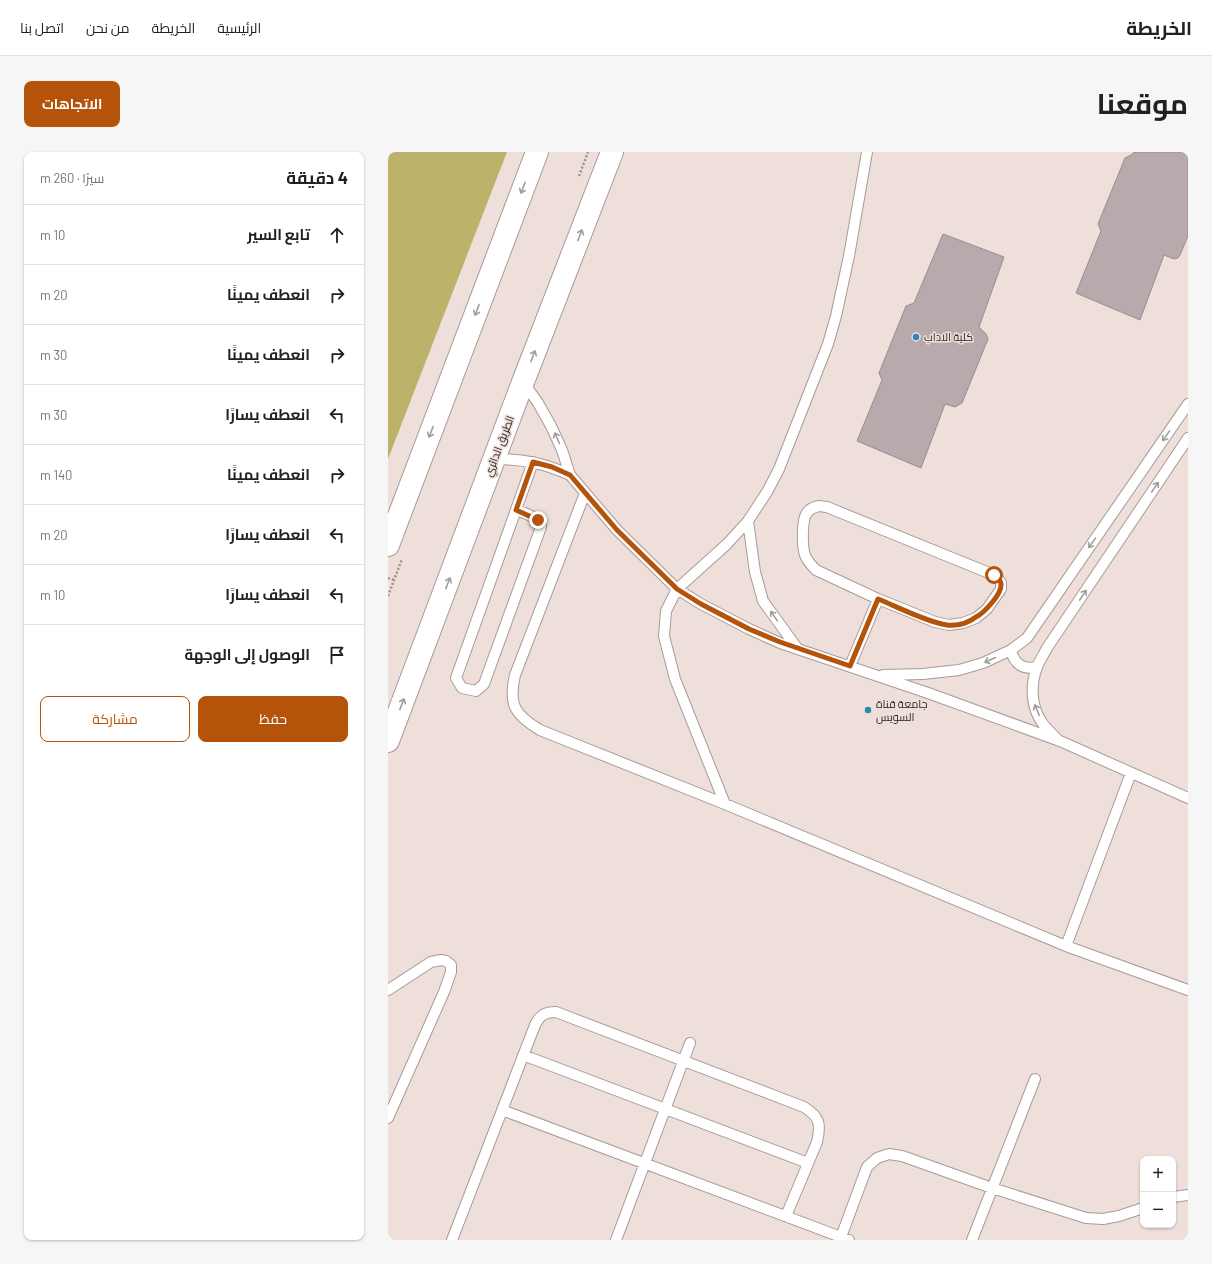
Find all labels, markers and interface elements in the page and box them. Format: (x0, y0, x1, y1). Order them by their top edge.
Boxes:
text: الخريطة (1126, 16, 1192, 39)
text: اتصل بنا (20, 19, 64, 36)
text: من نحن (86, 19, 130, 36)
text: الخريطة (152, 19, 195, 36)
text: الرئيسية (217, 19, 261, 36)
button: الاتجاهات (24, 81, 120, 127)
text: موقعنا (1097, 86, 1188, 120)
text: 4 دقيقة (286, 167, 348, 187)
text: سيرًا · 260 m (40, 170, 104, 186)
one-way arrow (518, 182, 526, 194)
icon: ahead (326, 224, 348, 246)
text: تابع السير (247, 225, 310, 243)
text: 10 m (40, 227, 65, 243)
one-way arrow (576, 229, 584, 241)
icon: right (326, 284, 348, 306)
text: انعطف يمينًا (227, 285, 310, 303)
text: 20 m (40, 287, 68, 303)
one-way arrow (472, 304, 480, 316)
place label: كلية الاداب (924, 330, 973, 343)
marker: كلية الاداب (911, 332, 921, 342)
icon: right (326, 344, 348, 366)
text: انعطف يمينًا (227, 345, 310, 363)
text: 30 m (40, 347, 67, 363)
one-way arrow (530, 351, 538, 363)
icon: left (326, 404, 348, 426)
text: انعطف يسارًا (225, 405, 310, 423)
text: 30 m (40, 407, 67, 423)
street label: الطريق الدائري (481, 413, 519, 479)
one-way arrow (426, 425, 434, 437)
one-way arrow (1162, 431, 1170, 442)
one-way arrow (552, 432, 560, 444)
icon: right (326, 464, 348, 486)
text: انعطف يمينًا (227, 465, 310, 483)
text: 140 m (40, 467, 72, 483)
one-way arrow (1151, 482, 1159, 493)
route end (529, 511, 547, 529)
icon: left (326, 524, 348, 546)
text: انعطف يسارًا (225, 525, 310, 543)
text: 20 m (40, 527, 68, 543)
one-way arrow (1088, 537, 1096, 548)
route start (985, 566, 1003, 584)
one-way arrow (444, 577, 452, 589)
icon: left (326, 584, 348, 606)
text: انعطف يسارًا (225, 585, 310, 603)
text: 10 m (40, 587, 65, 603)
one-way arrow (1079, 590, 1087, 601)
one-way arrow (770, 611, 778, 622)
icon: arrive (326, 644, 348, 666)
text: الوصول إلى الوجهة (184, 645, 310, 663)
one-way arrow (984, 657, 996, 664)
button: مشاركة (40, 696, 190, 742)
button: حفظ (198, 696, 348, 742)
place label: جامعة قناة السويس (876, 697, 928, 724)
one-way arrow (398, 699, 406, 711)
marker: جامعة قناة السويس (863, 705, 873, 715)
one-way arrow (1032, 705, 1040, 717)
map controls (1140, 1156, 1176, 1228)
button: + (1140, 1156, 1176, 1192)
button: − (1140, 1192, 1176, 1228)

